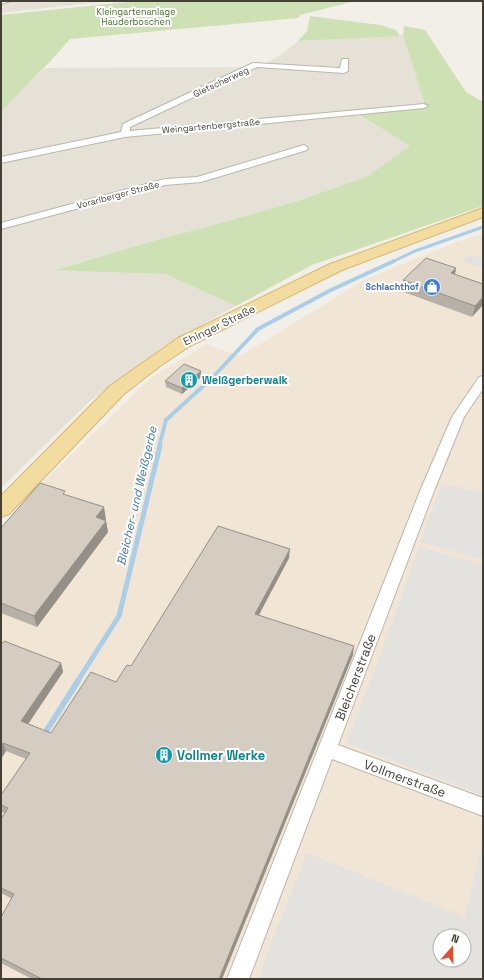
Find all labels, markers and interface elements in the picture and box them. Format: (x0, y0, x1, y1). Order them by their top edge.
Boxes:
park label: Kleingartenanlage Hauderboschen (97, 6, 175, 28)
street label: Gletscherweg (191, 64, 251, 100)
street label: Weingartenbergstraße (162, 116, 260, 136)
street label: Vorarlberger Straße (75, 178, 161, 212)
shop icon: Schlachthof (422, 277, 442, 297)
place label: Schlachthof (366, 281, 419, 293)
street label: Ehinger Straße (181, 302, 257, 348)
building icon: Weißgerberwalk (179, 370, 199, 390)
place label: Weißgerberwalk (202, 373, 289, 387)
water label: Bleicher- und Weißgerbe (113, 424, 161, 567)
street label: Bleicherstraße (331, 631, 380, 723)
building icon: Vollmer Werke (154, 745, 174, 765)
place label: Vollmer Werke (177, 747, 265, 764)
street label: Vollmerstraße (361, 756, 448, 801)
north arrow (432, 928, 472, 968)
text: N (450, 931, 461, 946)

